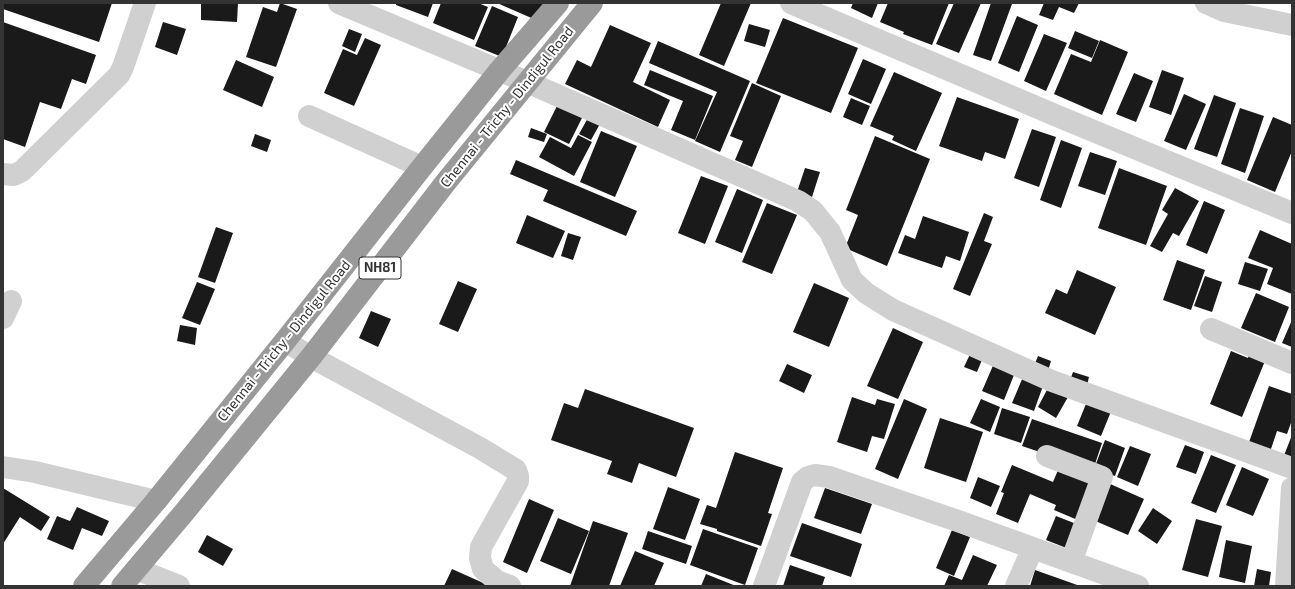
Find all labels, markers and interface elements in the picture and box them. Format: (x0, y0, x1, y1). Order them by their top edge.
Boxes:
street label: Chennai - Trichy - Dindigul Road (437, 23, 577, 191)
street label: Chennai - Trichy - Dindigul Road (214, 257, 354, 425)
road number: NH81 (359, 257, 401, 279)

